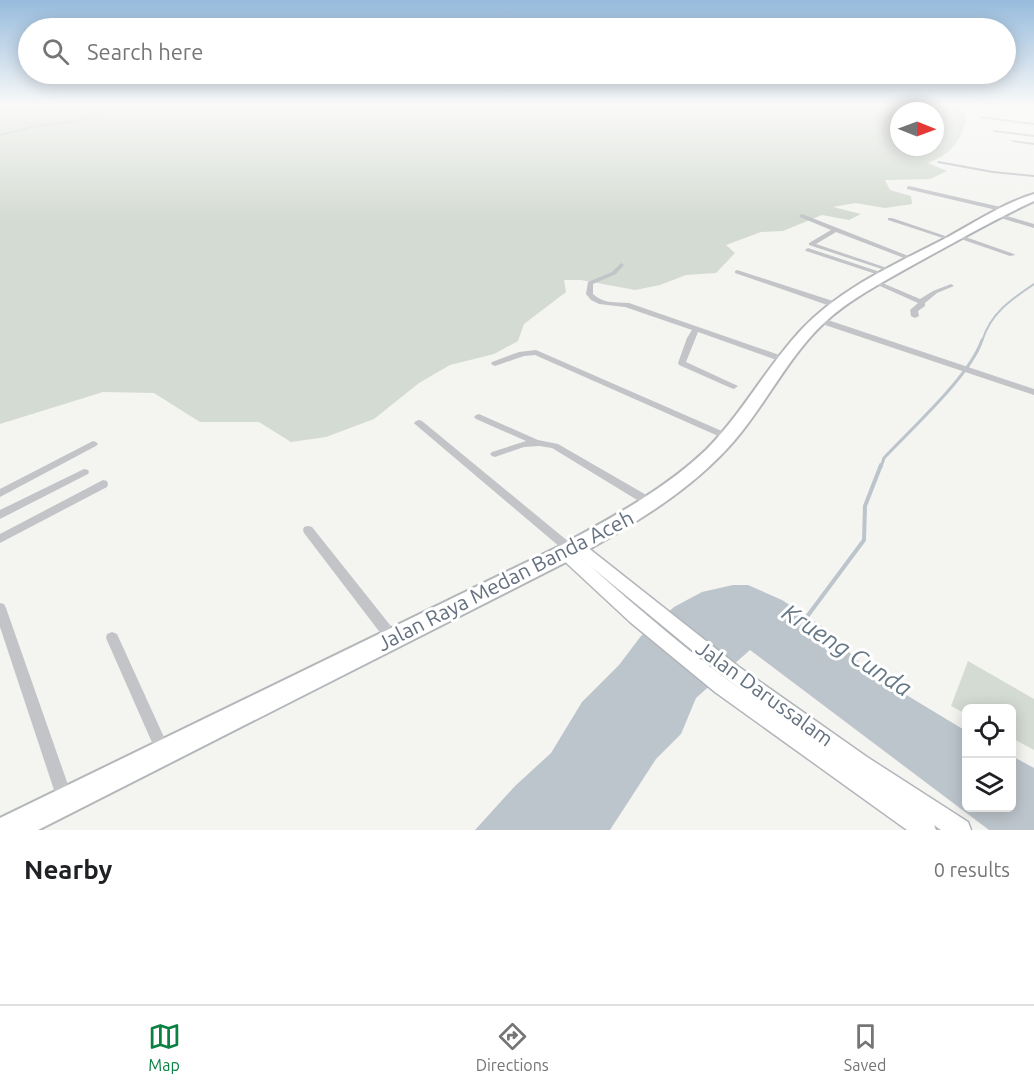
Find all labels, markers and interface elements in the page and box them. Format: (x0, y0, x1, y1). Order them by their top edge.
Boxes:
search box (18, 18, 1016, 84)
icon: search (39, 35, 72, 68)
text: Search here (87, 39, 203, 64)
north arrow (890, 102, 944, 156)
street label: Jalan Raya Medan Banda Aceh (373, 505, 637, 655)
water label: Krueng Cunda (777, 598, 917, 702)
street label: Jalan Darussalam (692, 635, 838, 751)
map controls (962, 704, 1016, 812)
button: locate (962, 704, 1016, 758)
button: layers (962, 758, 1016, 812)
text: Nearby (24, 855, 112, 884)
text: 0 results (934, 858, 1010, 881)
tab: Map (148, 1020, 181, 1074)
tab: Directions (476, 1020, 549, 1074)
tab: Saved (844, 1020, 886, 1074)

